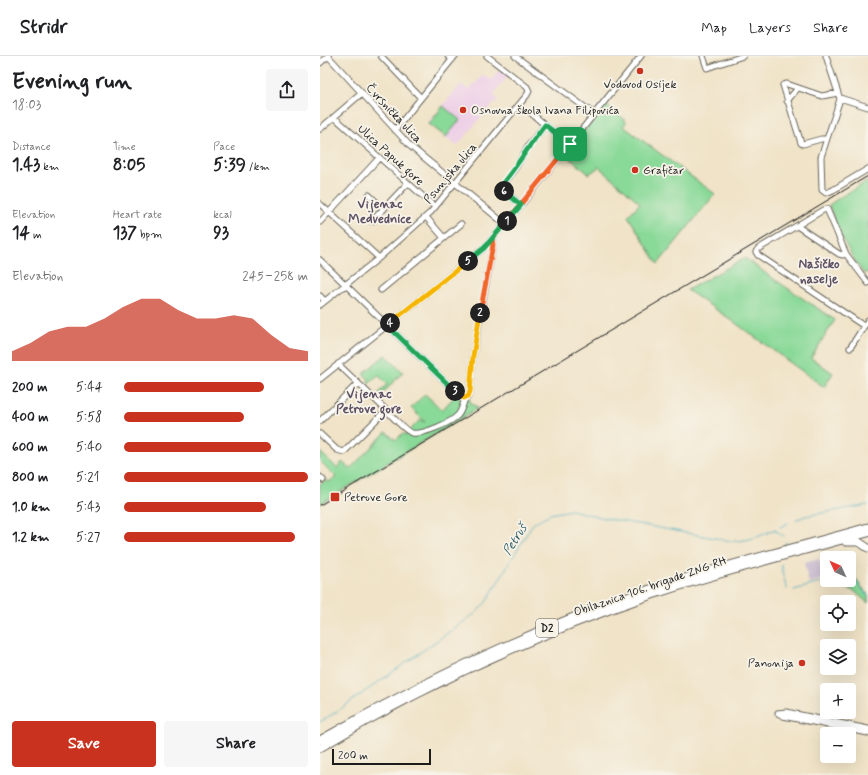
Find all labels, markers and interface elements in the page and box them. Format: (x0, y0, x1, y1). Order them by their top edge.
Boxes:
text: Stridr (20, 15, 67, 40)
text: Map (701, 19, 727, 37)
text: Layers (749, 19, 791, 37)
text: Share (813, 19, 848, 37)
marker: Vodovod Osijek (635, 66, 645, 76)
text: Evening run (12, 68, 132, 96)
button: share (266, 69, 308, 111)
place label: Vodovod Osijek (604, 77, 677, 93)
street label: Čvrsnička ulica (362, 80, 425, 147)
text: 18:03 (12, 97, 41, 114)
place label: Osnovna škola Ivana Filipovića (471, 103, 620, 119)
marker: Osnovna škola Ivana Filipovića (458, 105, 468, 115)
street label: Ulica Papuk gore (353, 122, 427, 191)
pin (553, 127, 587, 161)
icon: arrive (559, 133, 581, 155)
text: Distance (12, 140, 51, 154)
text: Time (113, 140, 136, 154)
text: Pace (213, 140, 235, 154)
street label: Psunjska ulica (421, 140, 481, 207)
text: 1.43 (12, 154, 40, 176)
text: 8:05 (113, 154, 145, 176)
text: 5:39 (213, 154, 246, 176)
text: km (40, 160, 59, 174)
text: /km (246, 160, 270, 174)
place label: Grafičar (643, 163, 684, 179)
marker: Grafičar (630, 165, 640, 175)
pin: 6 (494, 181, 514, 201)
text: 6 (501, 184, 507, 198)
district label: Vijenac Medvednice (348, 196, 412, 228)
text: Elevation (12, 208, 55, 222)
text: Heart rate (113, 208, 162, 222)
text: kcal (213, 208, 232, 222)
pin: 1 (497, 211, 517, 231)
text: 1 (505, 214, 509, 228)
text: 14 (12, 222, 30, 244)
text: 137 (113, 222, 137, 244)
text: 93 (213, 222, 229, 244)
text: m (30, 228, 42, 242)
text: bpm (137, 228, 162, 242)
pin: 5 (458, 251, 478, 271)
text: 5 (465, 254, 471, 268)
district label: Našičko naselje (798, 256, 840, 288)
text: Elevation (12, 268, 63, 285)
text: 245–258 m (242, 268, 308, 285)
pin: 2 (470, 303, 490, 323)
text: 2 (477, 306, 483, 320)
pin: 4 (380, 313, 400, 333)
text: 4 (387, 316, 393, 330)
text: 200 m (12, 379, 47, 396)
text: 5:44 (76, 379, 103, 396)
pin: 3 (445, 381, 465, 401)
text: 3 (453, 384, 457, 398)
district label: Vijenac Petrove gore (336, 386, 402, 421)
text: 400 m (12, 409, 49, 426)
text: 5:58 (76, 409, 102, 426)
text: 600 m (12, 439, 48, 456)
text: 5:40 (76, 439, 102, 456)
text: 800 m (12, 469, 48, 486)
text: 5:21 (76, 469, 99, 486)
place label: Petrove Gore (344, 490, 408, 506)
marker: Petrove Gore (329, 491, 341, 503)
text: 1.0 km (12, 499, 50, 516)
text: 5:43 (76, 499, 100, 516)
water label: Petruš (499, 518, 533, 559)
text: 1.2 km (12, 529, 49, 546)
text: 5:27 (76, 529, 100, 546)
north arrow (820, 551, 856, 587)
map controls (820, 551, 856, 763)
street label: Obilaznica 106. brigade ZNG RH (572, 553, 729, 621)
button: locate (820, 595, 856, 631)
road number: D2 (536, 619, 558, 637)
button: layers (820, 639, 856, 675)
place label: Panonija (748, 656, 794, 672)
marker: Panonija (797, 658, 807, 668)
button: + (820, 683, 856, 719)
button: Save (12, 721, 156, 767)
button: Share (164, 721, 308, 767)
button: − (820, 727, 856, 763)
scale bar (332, 747, 431, 766)
text: 200 m (338, 749, 368, 763)

